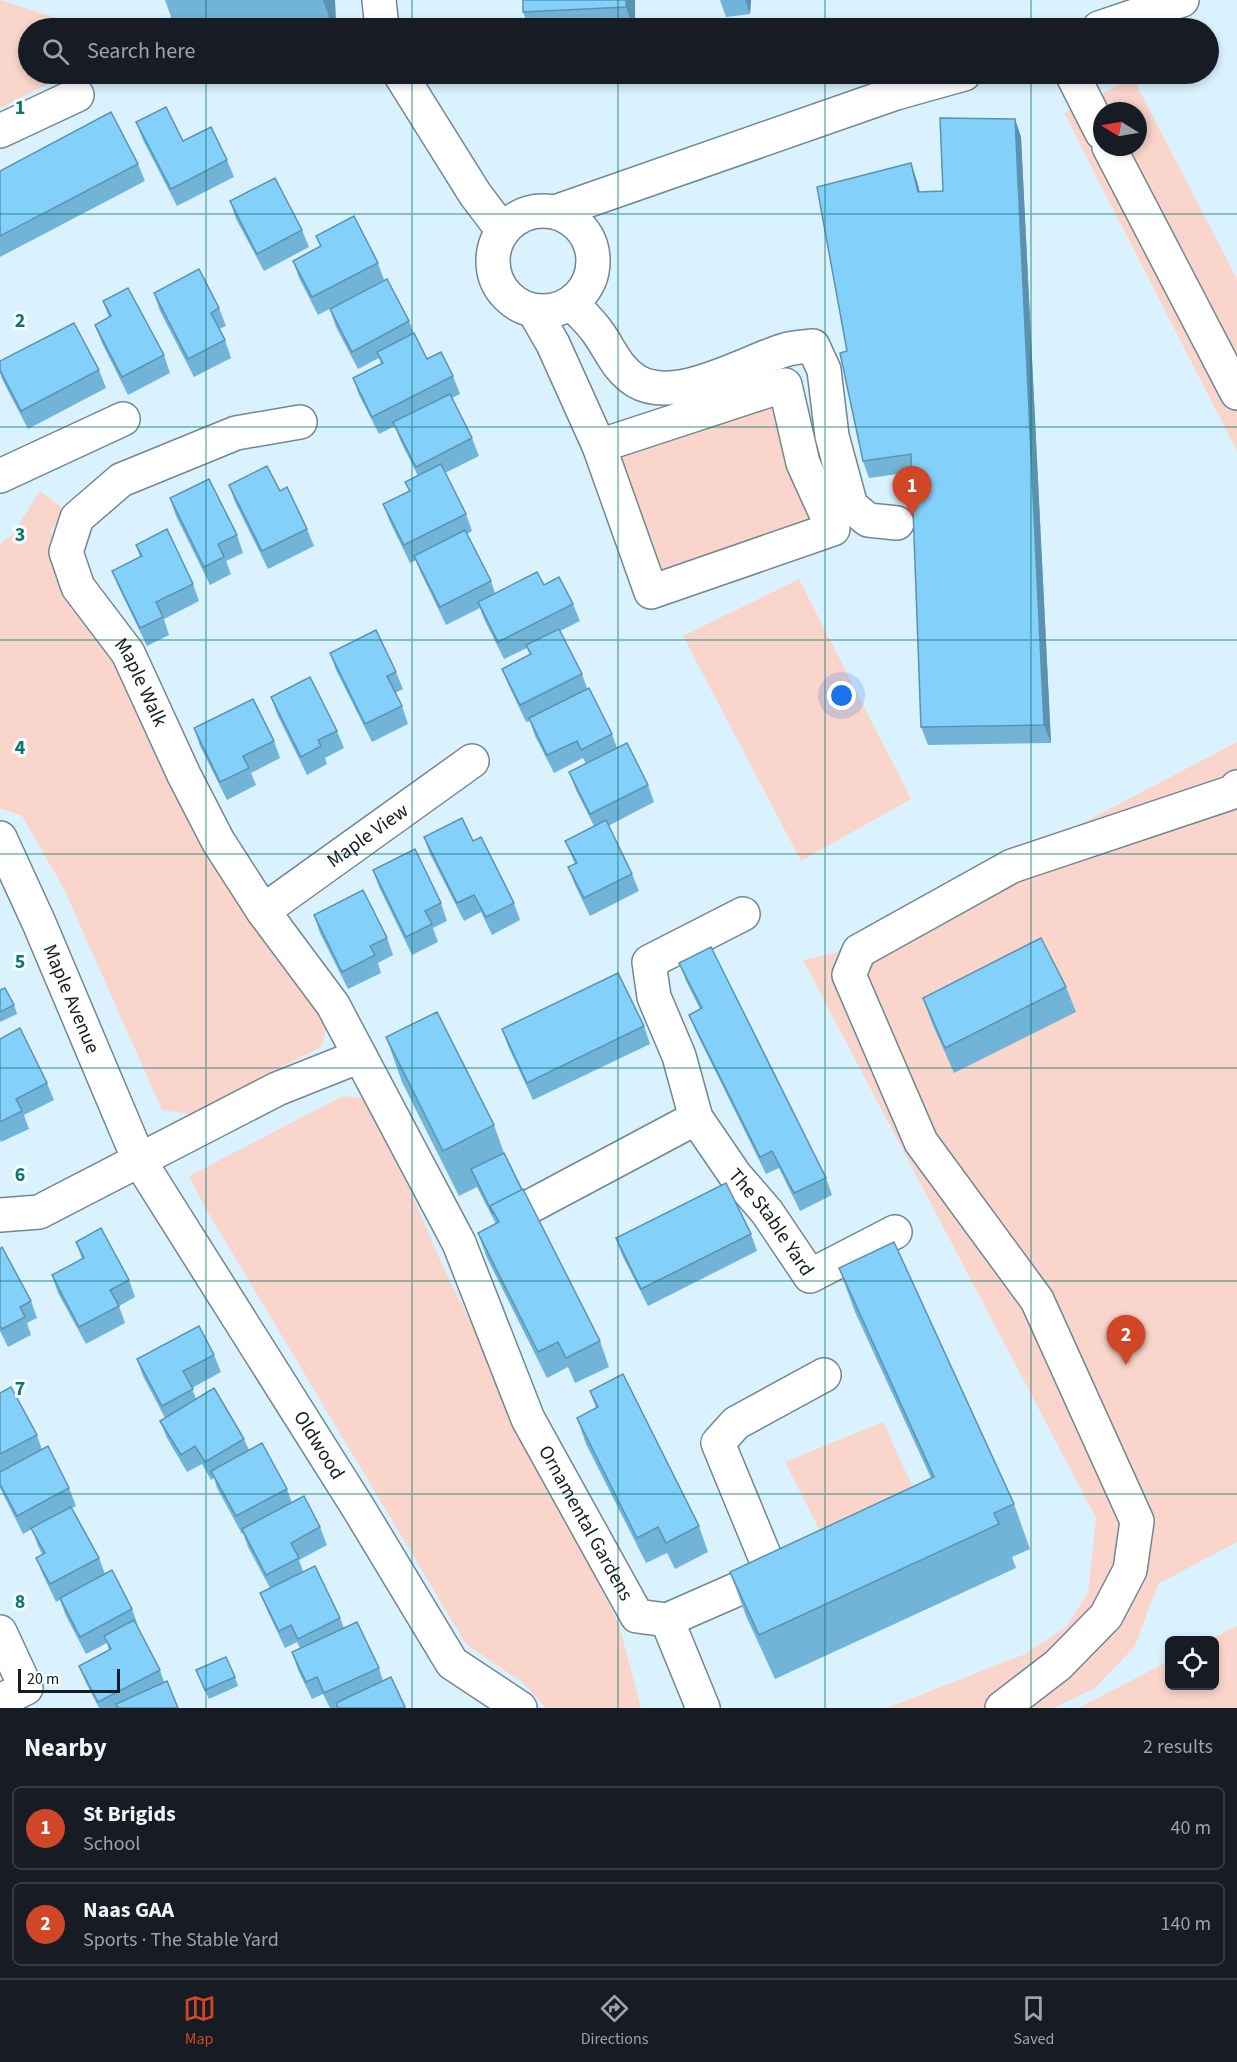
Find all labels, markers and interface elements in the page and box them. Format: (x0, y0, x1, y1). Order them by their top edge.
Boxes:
search box (18, 18, 1219, 84)
icon: search (39, 35, 72, 68)
text: Search here (87, 35, 195, 67)
text: 1 (15, 94, 25, 122)
north arrow (1093, 102, 1147, 156)
text: 2 (15, 307, 25, 335)
pin: 1 (892, 466, 932, 516)
text: 3 (15, 521, 25, 549)
street label: Maple Walk (107, 632, 174, 731)
your location (827, 681, 856, 710)
text: 4 (15, 734, 26, 762)
street label: Maple View (321, 797, 414, 875)
street label: Maple Avenue (36, 940, 107, 1058)
text: 5 (15, 948, 25, 976)
text: 6 (15, 1161, 25, 1189)
street label: The Stable Yard (721, 1162, 820, 1282)
pin: 2 (1106, 1316, 1146, 1365)
text: 7 (15, 1375, 25, 1403)
street label: Oldwood (287, 1405, 351, 1485)
street label: Ornamental Gardens (531, 1440, 640, 1606)
text: 8 (15, 1588, 25, 1616)
map controls (1165, 1636, 1219, 1690)
button: locate (1165, 1636, 1219, 1690)
scale bar (18, 1666, 120, 1694)
text: 20 m (27, 1668, 59, 1690)
text: Nearby (24, 1729, 107, 1766)
text: 2 results (1143, 1733, 1213, 1761)
text: St Brigids (83, 1798, 176, 1830)
text: 1 (40, 1814, 51, 1842)
text: 40 m (1171, 1814, 1211, 1842)
text: School (83, 1830, 140, 1858)
text: Naas GAA (83, 1894, 174, 1926)
text: 2 (40, 1910, 51, 1938)
text: 140 m (1161, 1910, 1211, 1938)
text: Sports · The Stable Yard (83, 1926, 279, 1954)
tab: Map (183, 1992, 216, 2050)
tab: Directions (581, 1992, 648, 2050)
tab: Saved (1014, 1992, 1054, 2050)

